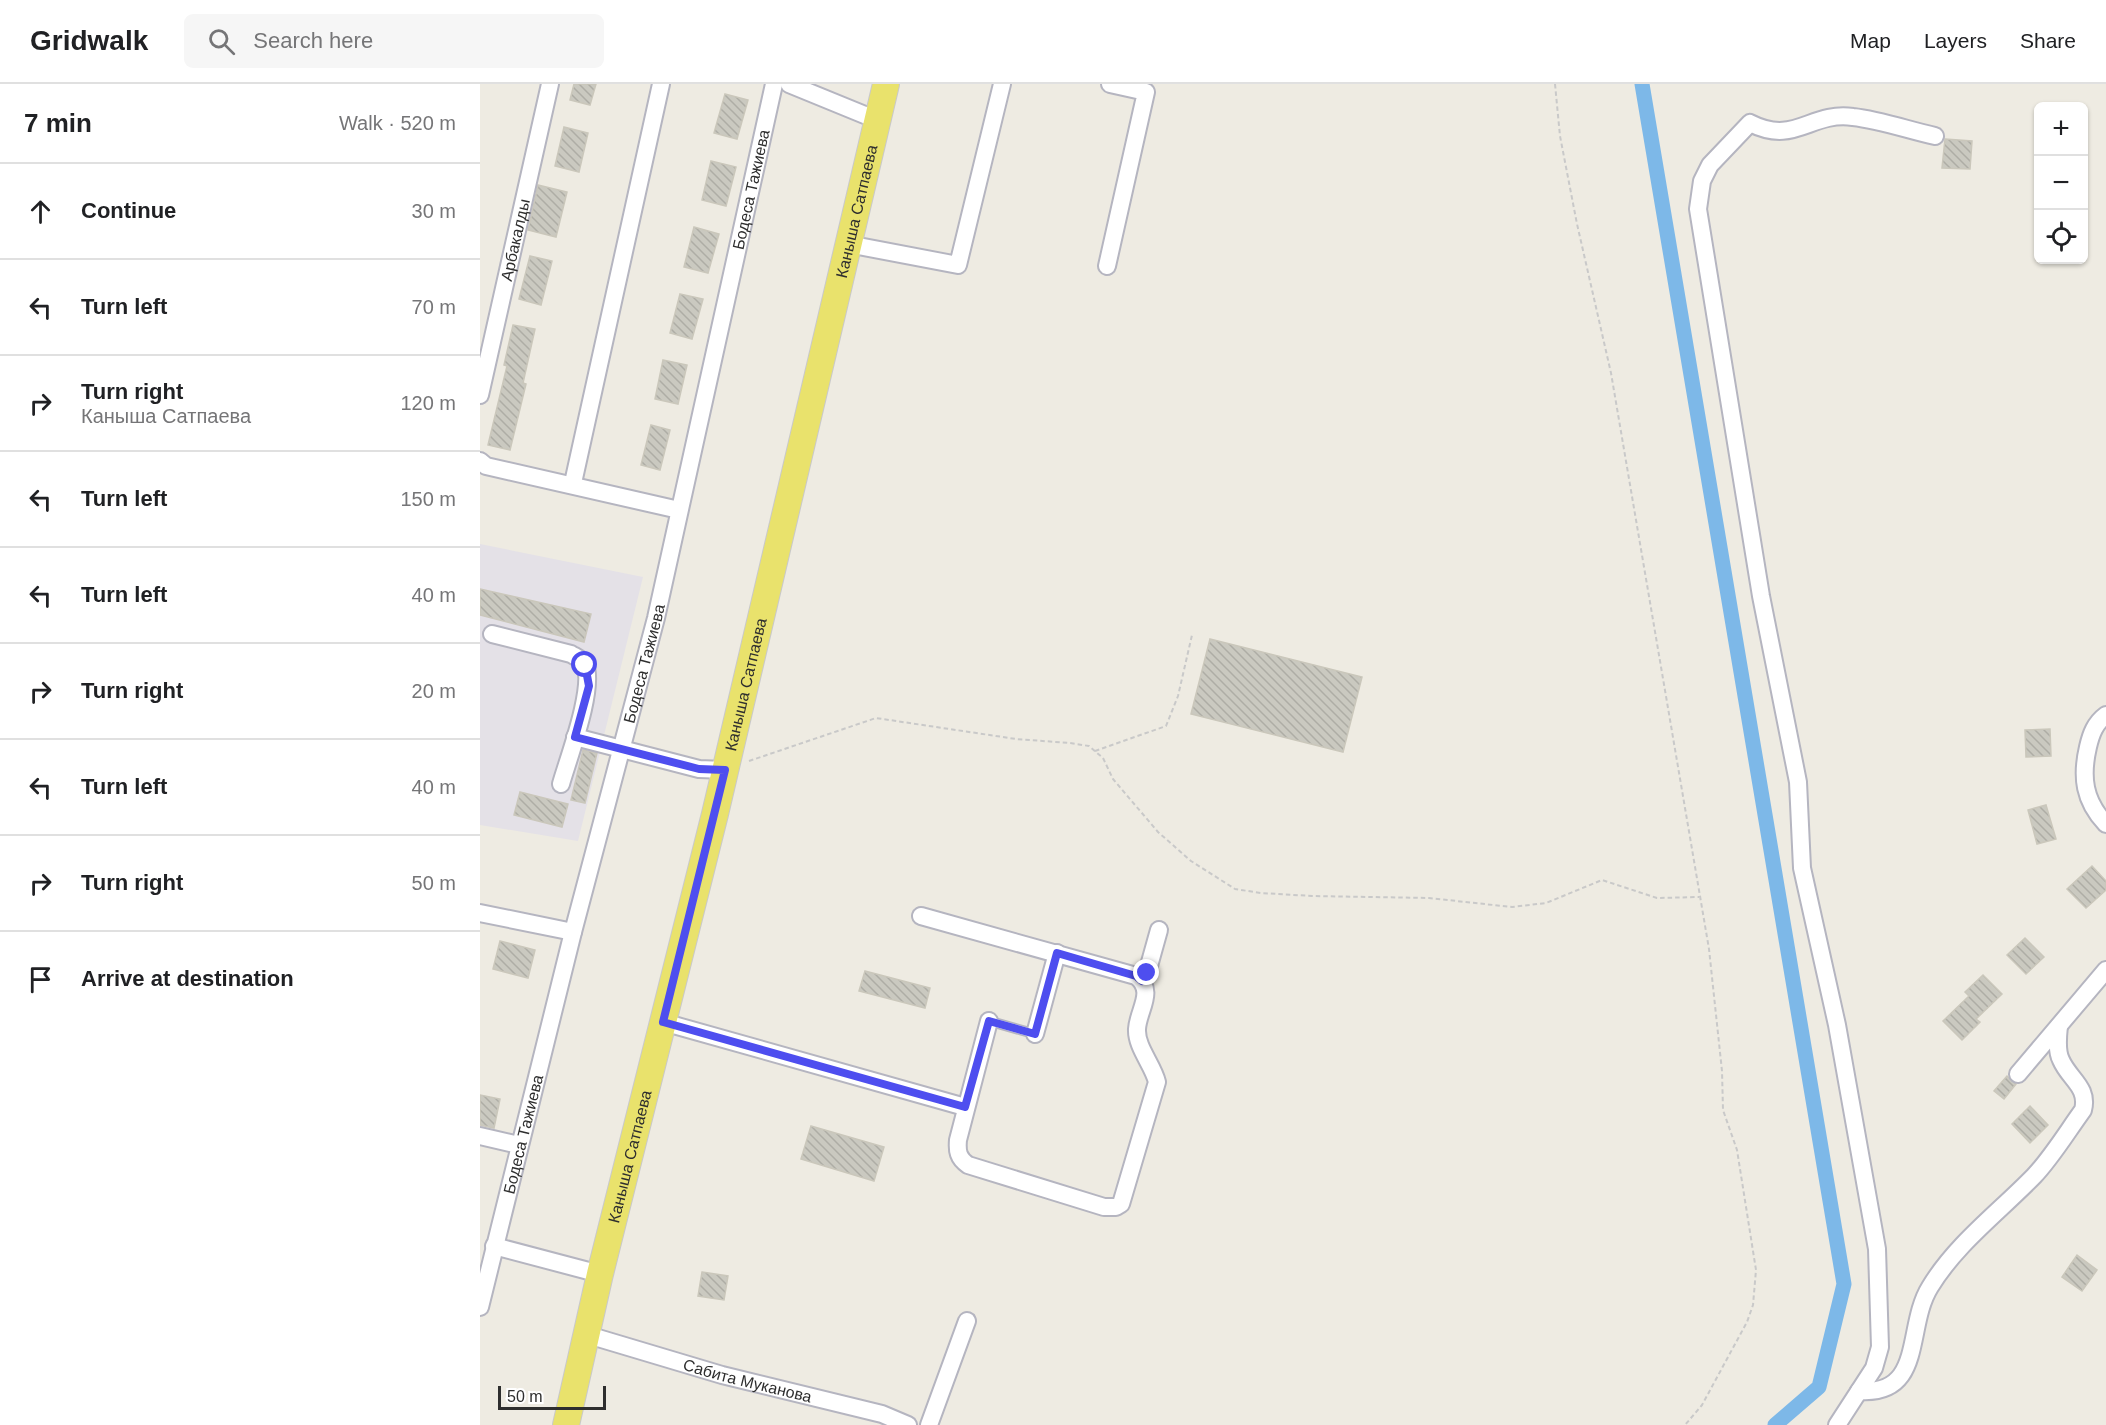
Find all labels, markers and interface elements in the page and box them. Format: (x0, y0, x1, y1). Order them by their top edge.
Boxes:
search box (184, 14, 604, 68)
text: Gridwalk (30, 25, 148, 56)
icon: search (205, 25, 238, 58)
text: Search here (253, 28, 373, 53)
text: Map (1850, 29, 1891, 52)
text: Layers (1924, 29, 1987, 52)
text: Share (2020, 29, 2076, 52)
map controls (2034, 102, 2088, 264)
button: + (2034, 102, 2088, 156)
text: 7 min (24, 108, 92, 138)
text: Walk · 520 m (339, 112, 456, 134)
street label: Бодеса Тажиева (729, 128, 772, 251)
street label: Каныша Сатпаева (832, 143, 880, 279)
button: − (2034, 156, 2088, 210)
icon: ahead (24, 195, 57, 228)
street label: Арбакалды (497, 197, 532, 283)
text: Continue (81, 198, 176, 223)
text: 30 m (412, 200, 456, 222)
button: locate (2034, 210, 2088, 264)
icon: left (24, 291, 57, 324)
text: Turn left (81, 294, 167, 319)
text: 70 m (412, 296, 456, 318)
text: Turn right (81, 379, 183, 404)
icon: right (24, 387, 57, 420)
text: 120 m (400, 392, 456, 414)
text: Каныша Сатпаева (81, 405, 251, 427)
icon: left (24, 483, 57, 516)
text: Turn left (81, 486, 167, 511)
text: 150 m (400, 488, 456, 510)
icon: left (24, 579, 57, 612)
text: Turn left (81, 582, 167, 607)
text: 40 m (412, 584, 456, 606)
street label: Бодеса Тажиева (620, 602, 667, 725)
street label: Каныша Сатпаева (722, 616, 769, 753)
route start (571, 651, 597, 677)
icon: right (24, 675, 57, 708)
text: Turn right (81, 678, 183, 703)
text: 20 m (412, 680, 456, 702)
icon: left (24, 771, 57, 804)
text: Turn left (81, 774, 167, 799)
text: 40 m (412, 776, 456, 798)
icon: right (24, 867, 57, 900)
text: Turn right (81, 870, 183, 895)
text: 50 m (412, 872, 456, 894)
route end (1133, 959, 1159, 985)
icon: arrive (24, 963, 57, 996)
text: Arrive at destination (81, 966, 294, 991)
street label: Бодеса Тажиева (500, 1073, 546, 1196)
street label: Каныша Сатпаева (605, 1088, 654, 1224)
street label: Сабита Муканова (681, 1355, 814, 1405)
scale bar (498, 1383, 606, 1410)
text: 50 m (507, 1388, 543, 1405)

